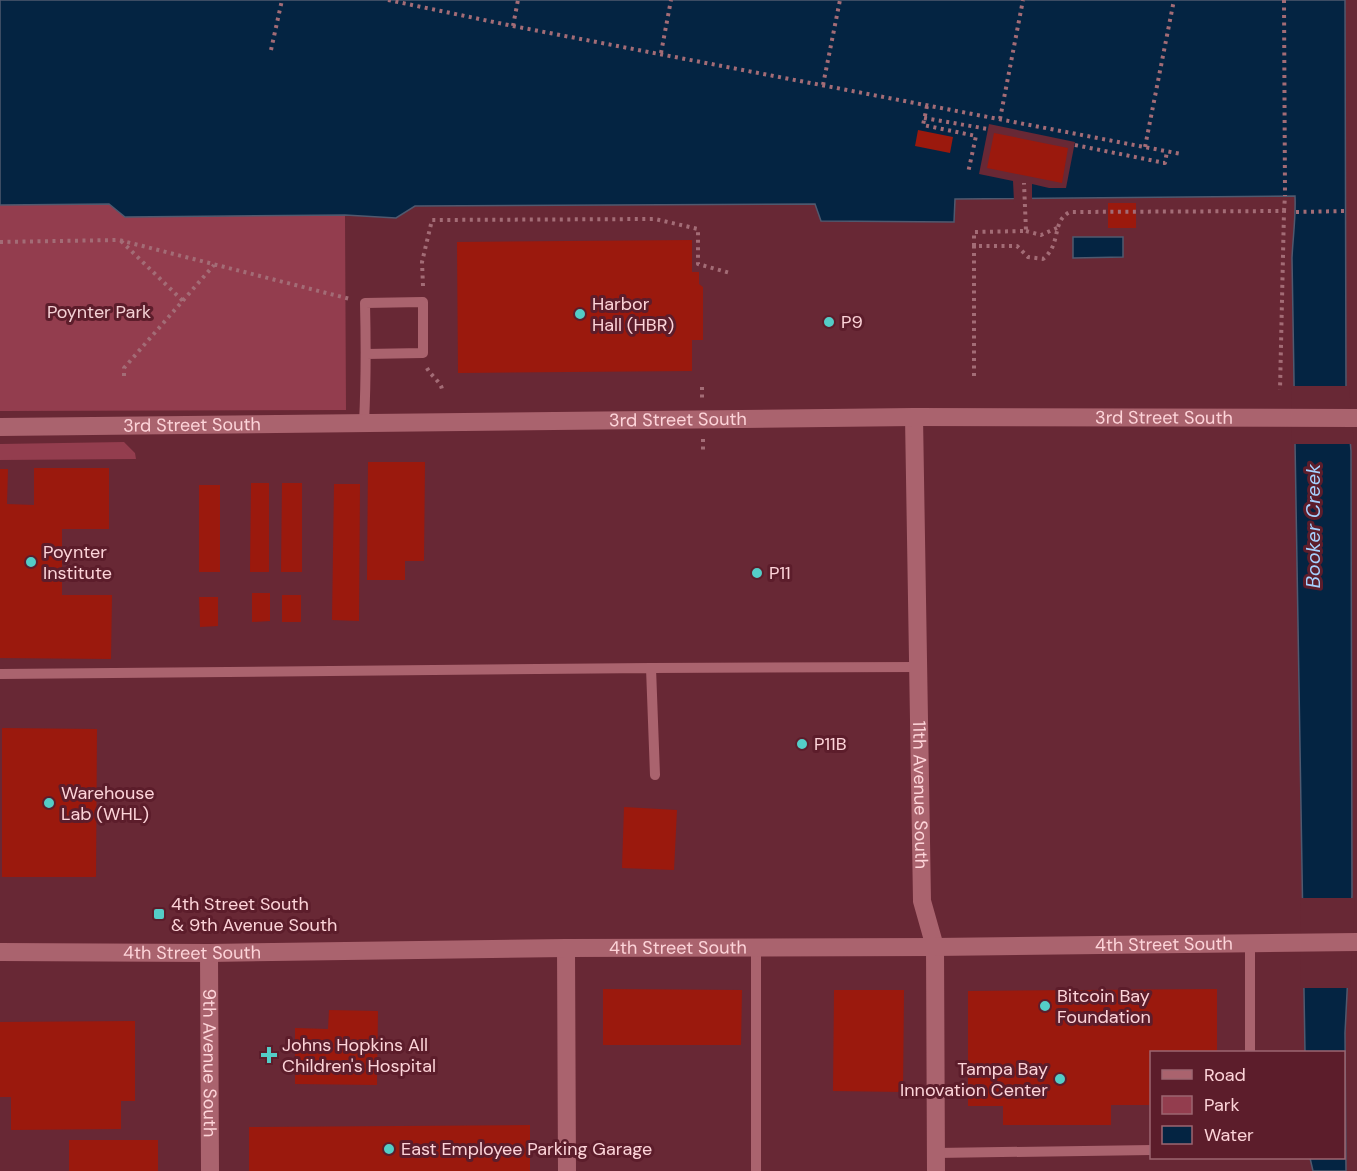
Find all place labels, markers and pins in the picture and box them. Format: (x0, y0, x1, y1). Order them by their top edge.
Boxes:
place label: Harbor Hall (HBR) (592, 292, 674, 337)
marker: Harbor Hall (HBR) (573, 307, 587, 321)
place label: P9 (841, 310, 863, 334)
marker: P9 (822, 315, 836, 329)
place label: Poynter Institute (43, 540, 112, 585)
marker: Poynter Institute (24, 555, 38, 569)
place label: P11 (769, 561, 791, 585)
marker: P11 (750, 566, 764, 580)
place label: P11B (814, 732, 847, 756)
marker: P11B (795, 737, 809, 751)
place label: Warehouse Lab (WHL) (61, 781, 154, 826)
marker: Warehouse Lab (WHL) (42, 796, 56, 810)
place label: 4th Street South & 9th Avenue South (171, 892, 337, 937)
marker: 4th Street South & 9th Avenue South (152, 907, 166, 921)
place label: Bitcoin Bay Foundation (1057, 984, 1151, 1029)
marker: Bitcoin Bay Foundation (1038, 999, 1052, 1013)
place label: Johns Hopkins All Children's Hospital (282, 1033, 436, 1078)
marker: Johns Hopkins All Children's Hospital (260, 1046, 278, 1064)
place label: Tampa Bay Innovation Center (900, 1057, 1048, 1102)
marker: Tampa Bay Innovation Center (1053, 1072, 1067, 1086)
place label: East Employee Parking Garage (401, 1137, 652, 1161)
marker: East Employee Parking Garage (382, 1142, 396, 1156)

